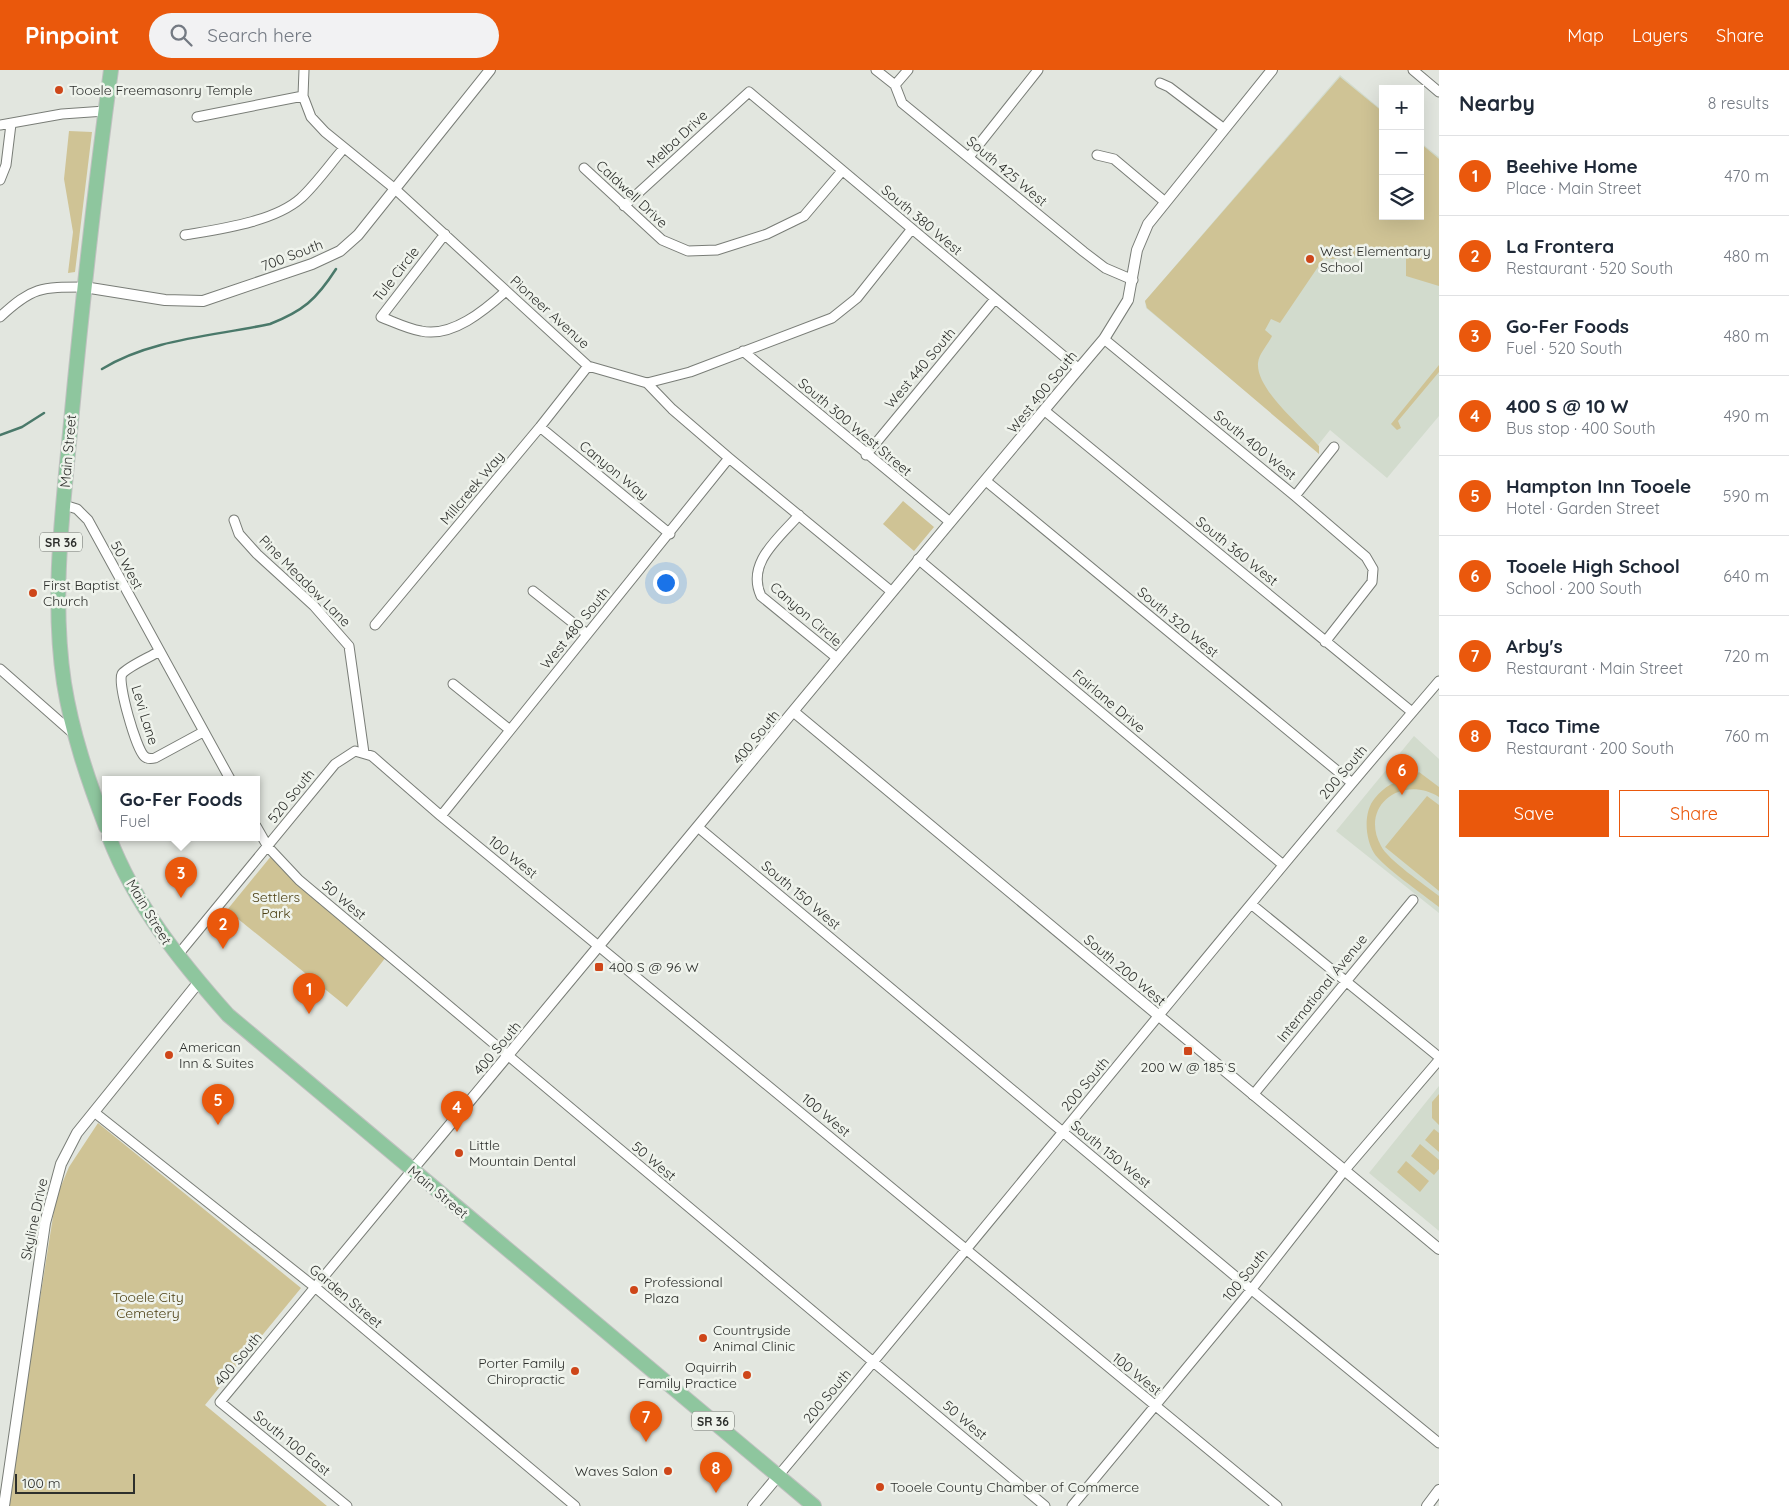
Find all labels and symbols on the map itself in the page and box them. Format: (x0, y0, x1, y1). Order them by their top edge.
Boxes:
place label: Tooele Freemasonry Temple (69, 81, 253, 99)
marker: Tooele Freemasonry Temple (53, 84, 65, 96)
street label: Melba Drive (643, 106, 711, 172)
street label: South 425 West (963, 132, 1051, 210)
street label: Caldwell Drive (592, 156, 672, 232)
street label: South 380 West (878, 181, 966, 259)
street label: 700 South (259, 235, 325, 275)
place label: West Elementary School (1320, 242, 1431, 276)
street label: Tule Circle (369, 243, 423, 305)
marker: West Elementary School (1304, 253, 1316, 265)
street label: Pioneer Avenue (507, 272, 594, 352)
street label: West 440 South (881, 324, 959, 412)
street label: West 400 South (1003, 347, 1081, 437)
street label: South 300 West Street (794, 374, 916, 480)
street label: South 400 West (1210, 406, 1300, 484)
street label: Main Street (56, 413, 80, 488)
street label: Canyon Way (576, 437, 652, 503)
street label: Millcreek Way (436, 448, 508, 528)
street label: South 360 West (1192, 512, 1282, 590)
street label: Pine Meadow Lane (255, 531, 355, 631)
road number: SR 36 (40, 532, 82, 552)
street label: 50 West (107, 538, 147, 593)
your location (653, 570, 679, 596)
place label: First Baptist Church (43, 576, 120, 610)
street label: Canyon Circle (766, 578, 846, 650)
street label: West 480 South (536, 583, 614, 673)
street label: South 320 West (1134, 583, 1223, 661)
marker: First Baptist Church (27, 587, 39, 599)
street label: Fairlane Drive (1069, 665, 1149, 737)
street label: Levi Lane (127, 683, 163, 747)
street label: 400 South (729, 706, 783, 768)
street label: 200 South (1315, 741, 1371, 803)
pin: 6 (1386, 754, 1418, 795)
street label: 520 South (264, 765, 318, 827)
street label: 100 West (485, 832, 541, 882)
pin: 3 (165, 857, 197, 898)
street label: South 150 West (758, 857, 845, 934)
street label: Main Street (122, 876, 176, 948)
street label: 50 West (318, 876, 370, 924)
park label: Settlers Park (252, 888, 300, 922)
pin: 2 (207, 908, 239, 949)
street label: South 200 West (1080, 930, 1170, 1010)
street label: International Avenue (1273, 930, 1371, 1046)
place label: 400 S @ 96 W (609, 958, 699, 976)
marker: 400 S @ 96 W (593, 961, 605, 973)
pin: 1 (293, 973, 325, 1014)
street label: 400 South (469, 1017, 525, 1079)
place label: American Inn & Suites (179, 1038, 254, 1072)
marker: 200 W @ 185 S (1182, 1045, 1194, 1057)
marker: American Inn & Suites (163, 1049, 175, 1061)
street label: 200 South (1057, 1053, 1113, 1115)
place label: 200 W @ 185 S (1140, 1058, 1236, 1076)
pin: 5 (202, 1084, 234, 1125)
street label: 100 West (798, 1089, 854, 1141)
pin: 4 (441, 1091, 473, 1132)
street label: South 150 West (1067, 1116, 1155, 1192)
place label: Little Mountain Dental (469, 1136, 576, 1170)
street label: 50 West (628, 1137, 680, 1185)
marker: Little Mountain Dental (453, 1147, 465, 1159)
street label: Main Street (404, 1162, 472, 1223)
street label: Skyline Drive (17, 1176, 51, 1261)
street label: 100 South (1218, 1245, 1272, 1305)
street label: Garden Street (306, 1260, 386, 1332)
place label: Professional Plaza (644, 1273, 723, 1307)
marker: Professional Plaza (628, 1284, 640, 1296)
park label: Tooele City Cemetery (112, 1288, 184, 1322)
place label: Countryside Animal Clinic (713, 1321, 795, 1355)
street label: 400 South (210, 1328, 266, 1390)
marker: Countryside Animal Clinic (697, 1332, 709, 1344)
street label: 100 West (1109, 1349, 1165, 1399)
place label: Porter Family Chiropractic (478, 1354, 565, 1388)
place label: Oquirrih Family Practice (638, 1358, 737, 1392)
marker: Porter Family Chiropractic (569, 1365, 581, 1377)
street label: 200 South (799, 1365, 855, 1427)
marker: Oquirrih Family Practice (741, 1369, 753, 1381)
street label: 50 West (939, 1396, 991, 1444)
pin: 7 (630, 1401, 662, 1442)
street label: South 100 East (250, 1406, 334, 1480)
road number: SR 36 (692, 1412, 734, 1430)
pin: 8 (700, 1452, 732, 1493)
place label: Waves Salon (575, 1462, 658, 1480)
marker: Waves Salon (662, 1465, 674, 1477)
scale bar (15, 1471, 135, 1494)
place label: Tooele County Chamber of Commerce (890, 1478, 1139, 1496)
marker: Tooele County Chamber of Commerce (874, 1481, 886, 1493)

